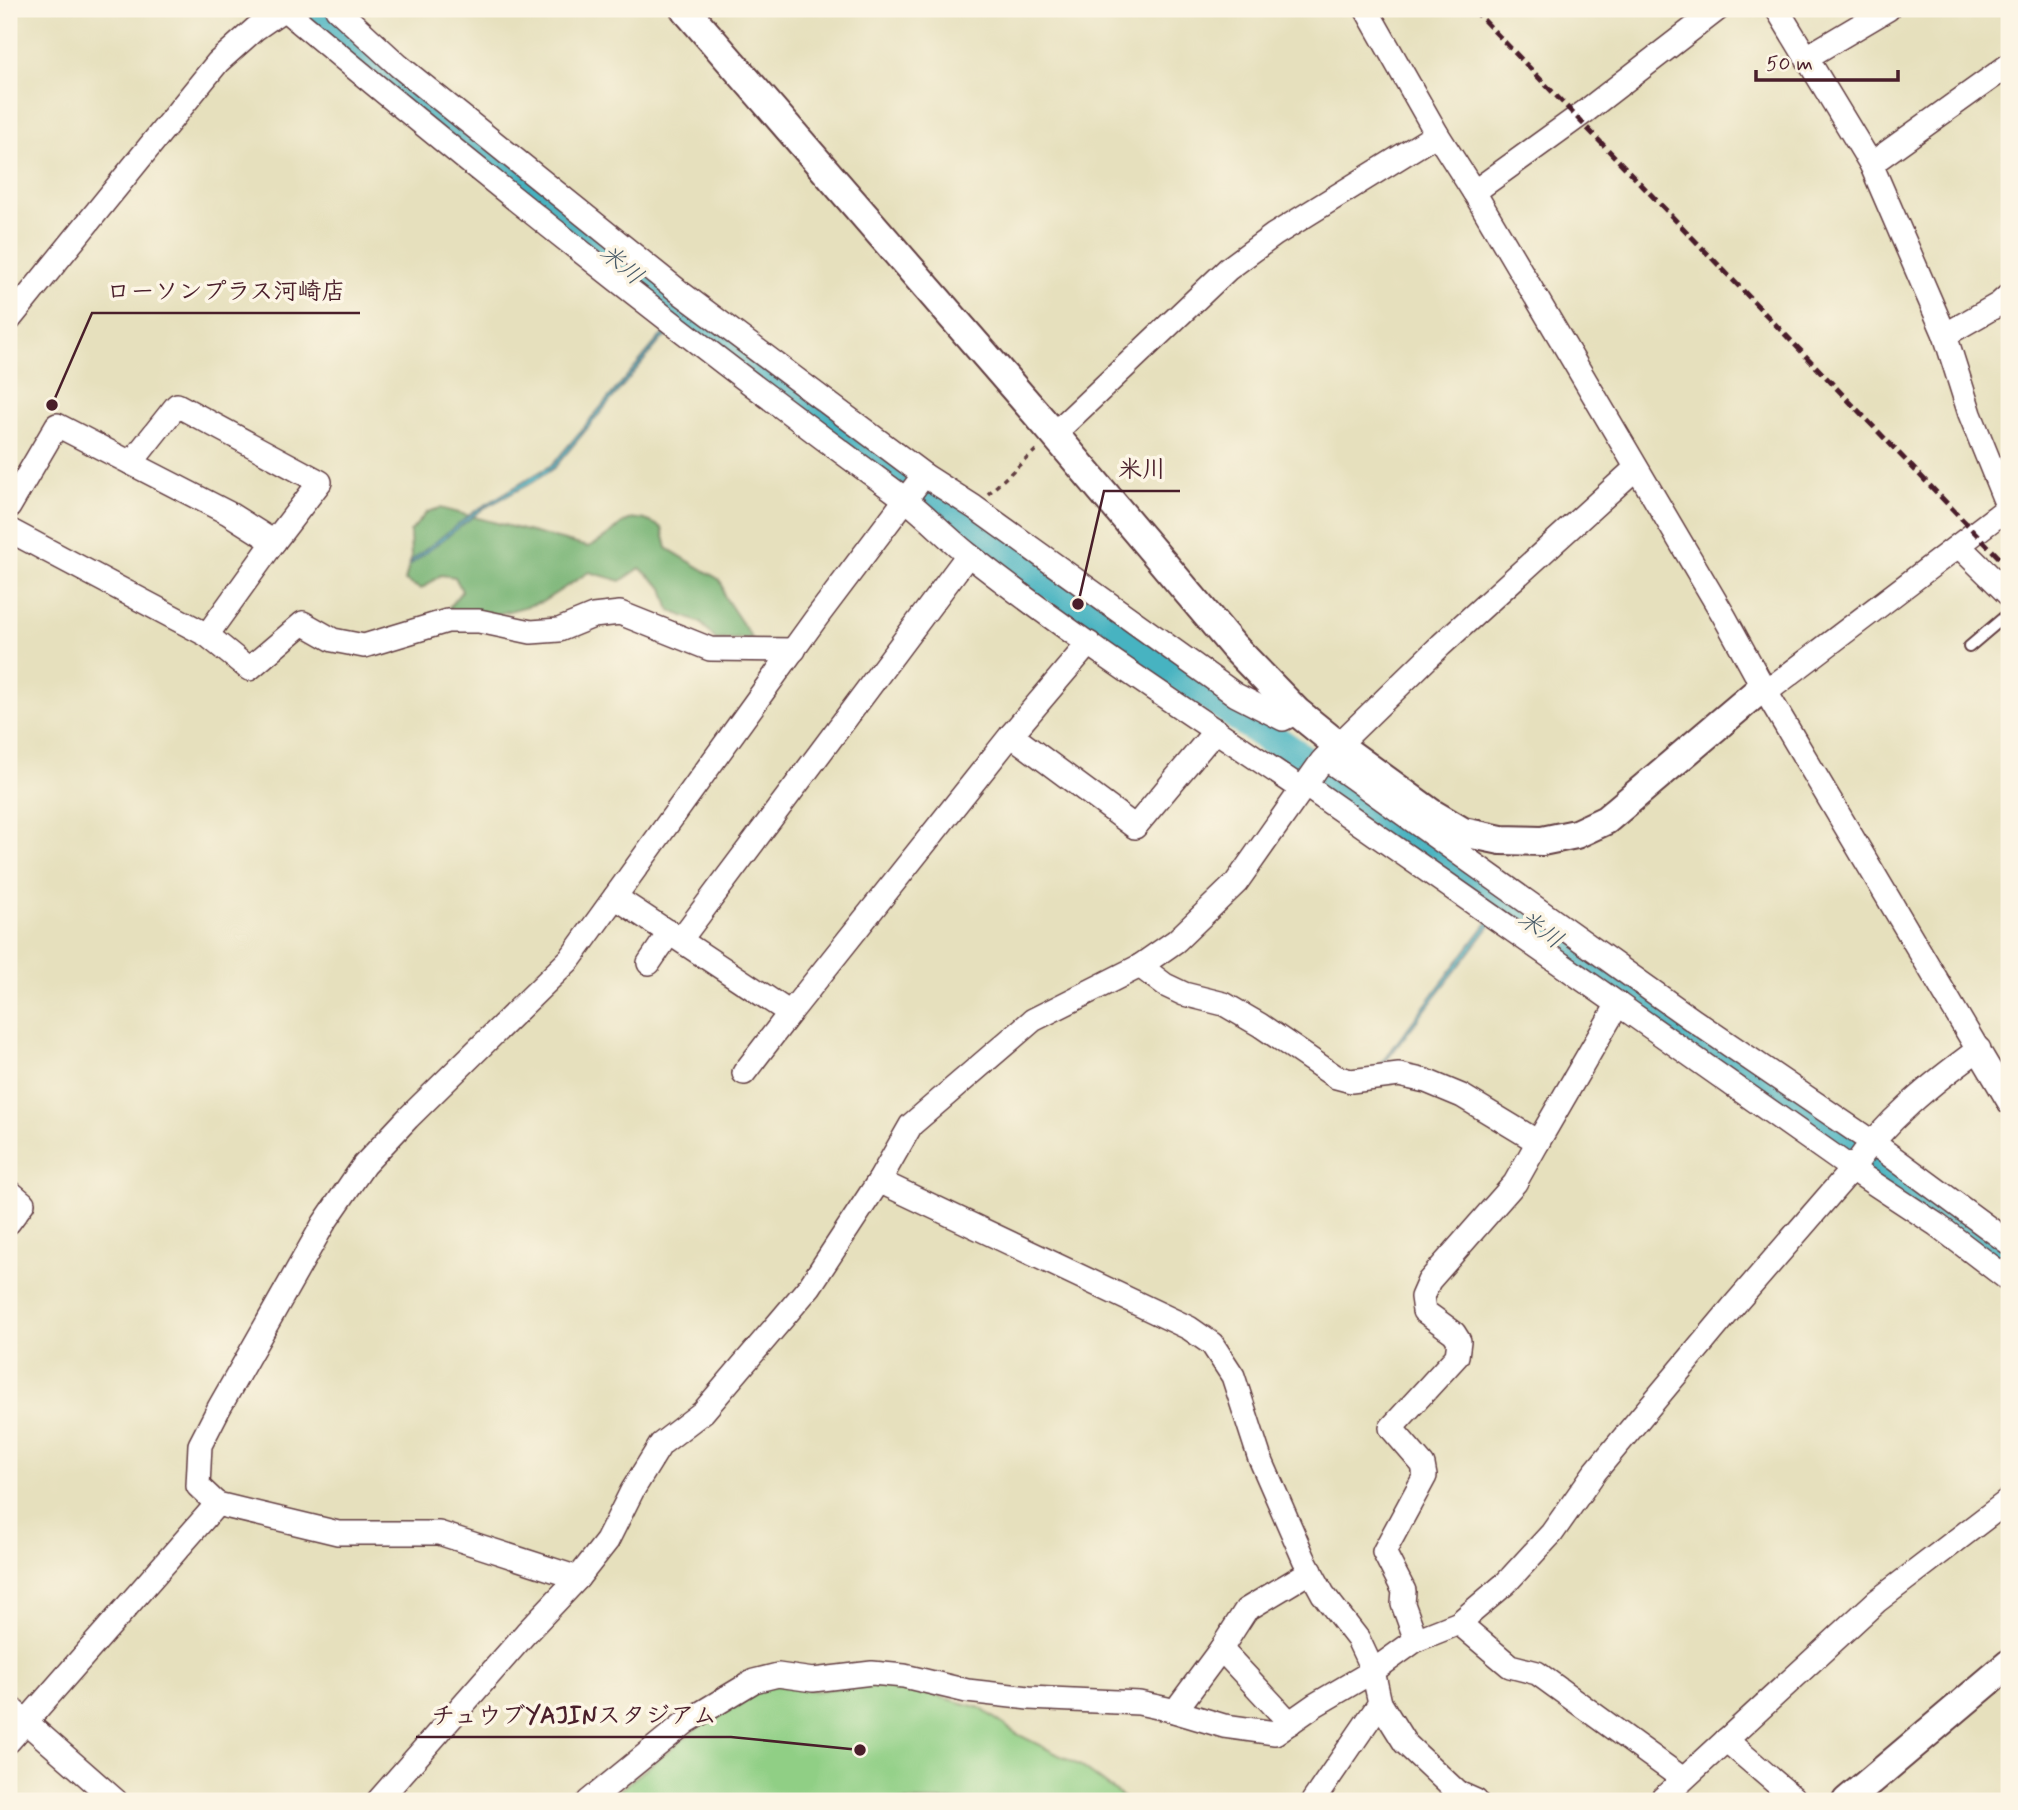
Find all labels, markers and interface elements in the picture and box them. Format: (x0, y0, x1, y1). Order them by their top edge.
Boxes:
scale bar (1756, 38, 1897, 82)
text: 50 m (1766, 50, 1813, 78)
water label: 米川 (593, 238, 649, 292)
callout: ローソンプラス河崎店 (92, 268, 360, 313)
text: ローソンプラス河崎店 (106, 277, 346, 308)
callout: 米川 (1104, 446, 1180, 491)
text: 米川 (1118, 455, 1166, 486)
water label: 米川 (1512, 904, 1569, 957)
callout: チュウブYAJINスタジアム (416, 1692, 731, 1737)
text: チュウブYAJINスタジアム (431, 1701, 717, 1732)

